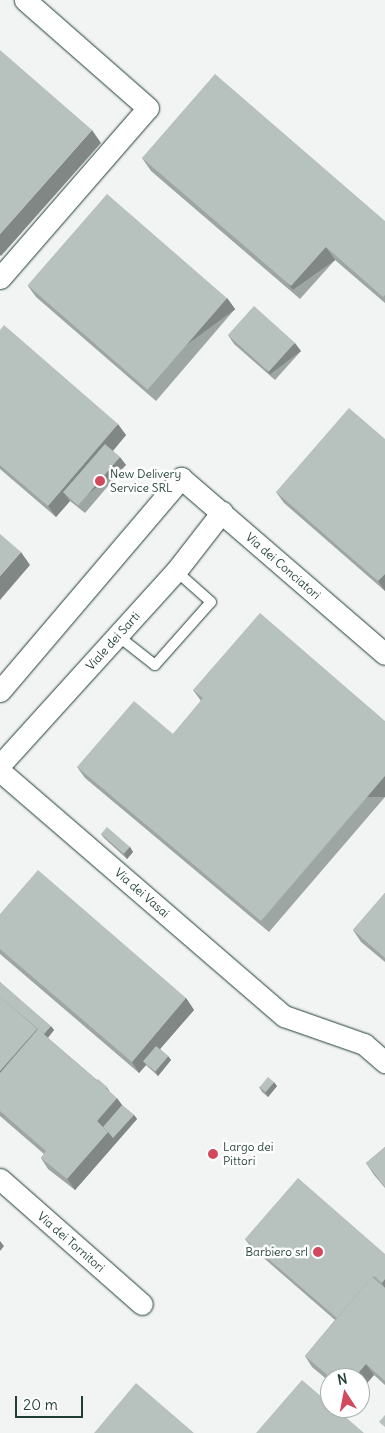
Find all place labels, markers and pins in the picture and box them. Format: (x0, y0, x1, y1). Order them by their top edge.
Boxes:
place label: New Delivery Service SRL (110, 467, 181, 495)
marker: New Delivery Service SRL (94, 475, 106, 487)
place label: Largo dei Pittori (223, 1140, 274, 1168)
marker: Largo dei Pittori (207, 1148, 219, 1160)
place label: Barbiero srl (245, 1245, 308, 1259)
marker: Barbiero srl (312, 1246, 324, 1258)

